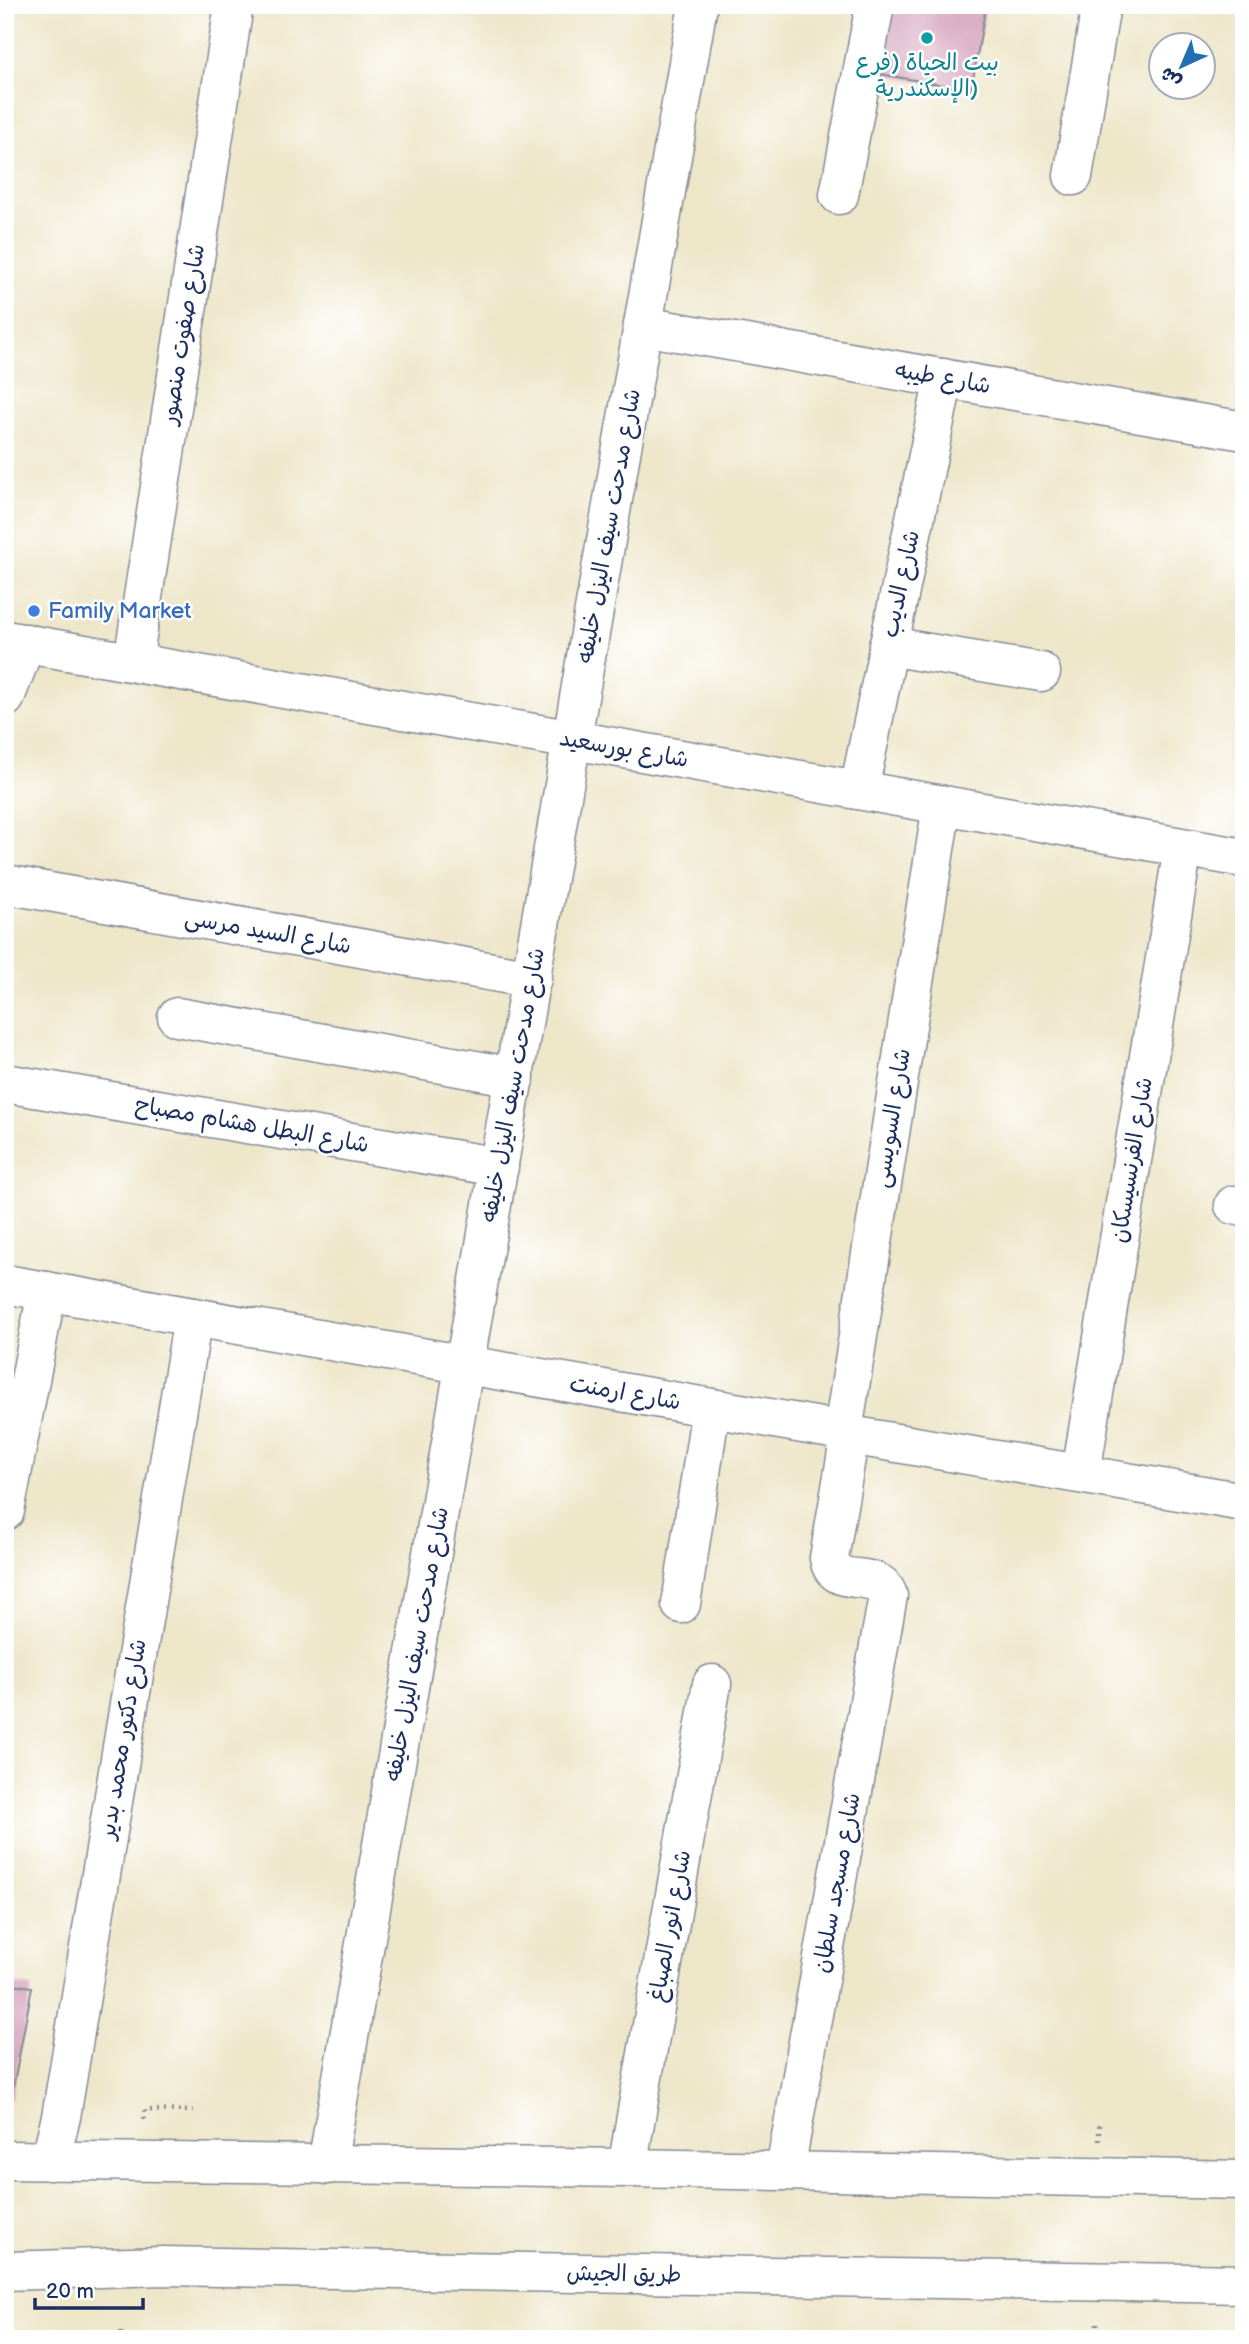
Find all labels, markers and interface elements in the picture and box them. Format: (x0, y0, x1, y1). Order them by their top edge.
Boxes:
marker: بيت الحياة (فرع الإسكندرية) (919, 30, 935, 46)
north arrow (1148, 32, 1218, 102)
place label: بيت الحياة (فرع الإسكندرية) (855, 49, 999, 103)
text: ش (1156, 62, 1187, 93)
street label: شارع صفوت منصور (155, 242, 212, 428)
street label: شارع طيبه (893, 356, 993, 401)
street label: شارع مدحت سيف اليزل خليفه (571, 386, 648, 666)
street label: شارع الديب (876, 528, 927, 640)
place label: Family Market (48, 597, 191, 625)
marker: Family Market (26, 603, 42, 619)
street label: شارع بورسعيد (557, 724, 691, 775)
street label: شارع السيد مرسى (182, 904, 354, 961)
street label: شارع مدحت سيف اليزل خليفه (475, 945, 552, 1225)
street label: شارع السويسى (867, 1046, 918, 1190)
street label: شارع الفرنسيسكان (1105, 1075, 1160, 1245)
street label: شارع البطل هشام مصباح (132, 1091, 371, 1162)
street label: شارع ارمنت (567, 1369, 683, 1418)
street label: شارع مدحت سيف اليزل خليفه (379, 1504, 456, 1784)
street label: شارع دكتور محمد بدير (93, 1637, 154, 1843)
street label: شارع مسجد سلطان (807, 1791, 868, 1975)
street label: شارع انور الصباغ (643, 1848, 698, 2004)
street label: طريق الجيش (566, 2259, 682, 2289)
scale bar (35, 2267, 144, 2311)
text: 20 m (46, 2279, 94, 2304)

